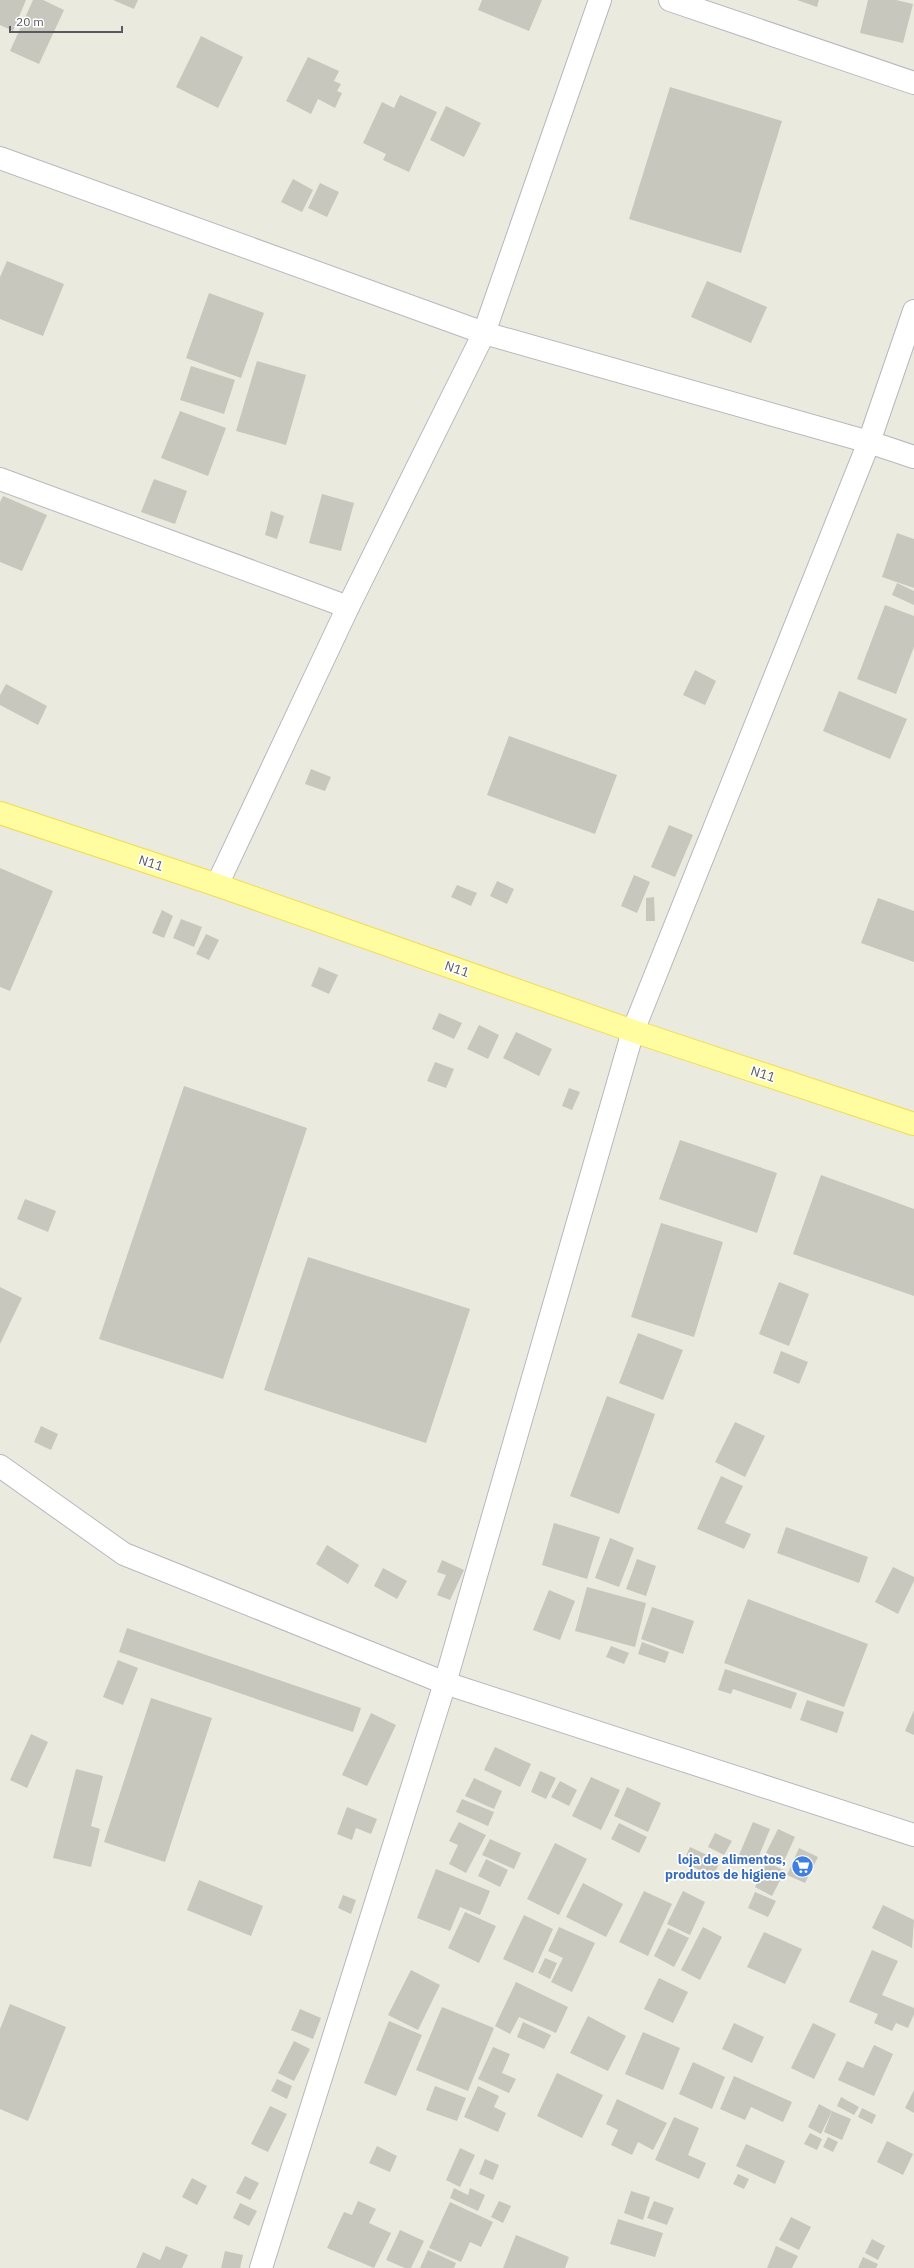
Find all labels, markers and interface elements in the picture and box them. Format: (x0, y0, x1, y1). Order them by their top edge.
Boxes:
scale bar (10, 8, 122, 34)
text: 20 m (16, 14, 44, 29)
street label: N11 (137, 851, 166, 875)
street label: N11 (443, 957, 472, 981)
street label: N11 (749, 1062, 778, 1086)
place label: loja de alimentos, produtos de higiene (665, 1851, 786, 1883)
supermarket icon: loja de alimentos, produtos de higiene (789, 1853, 815, 1879)

